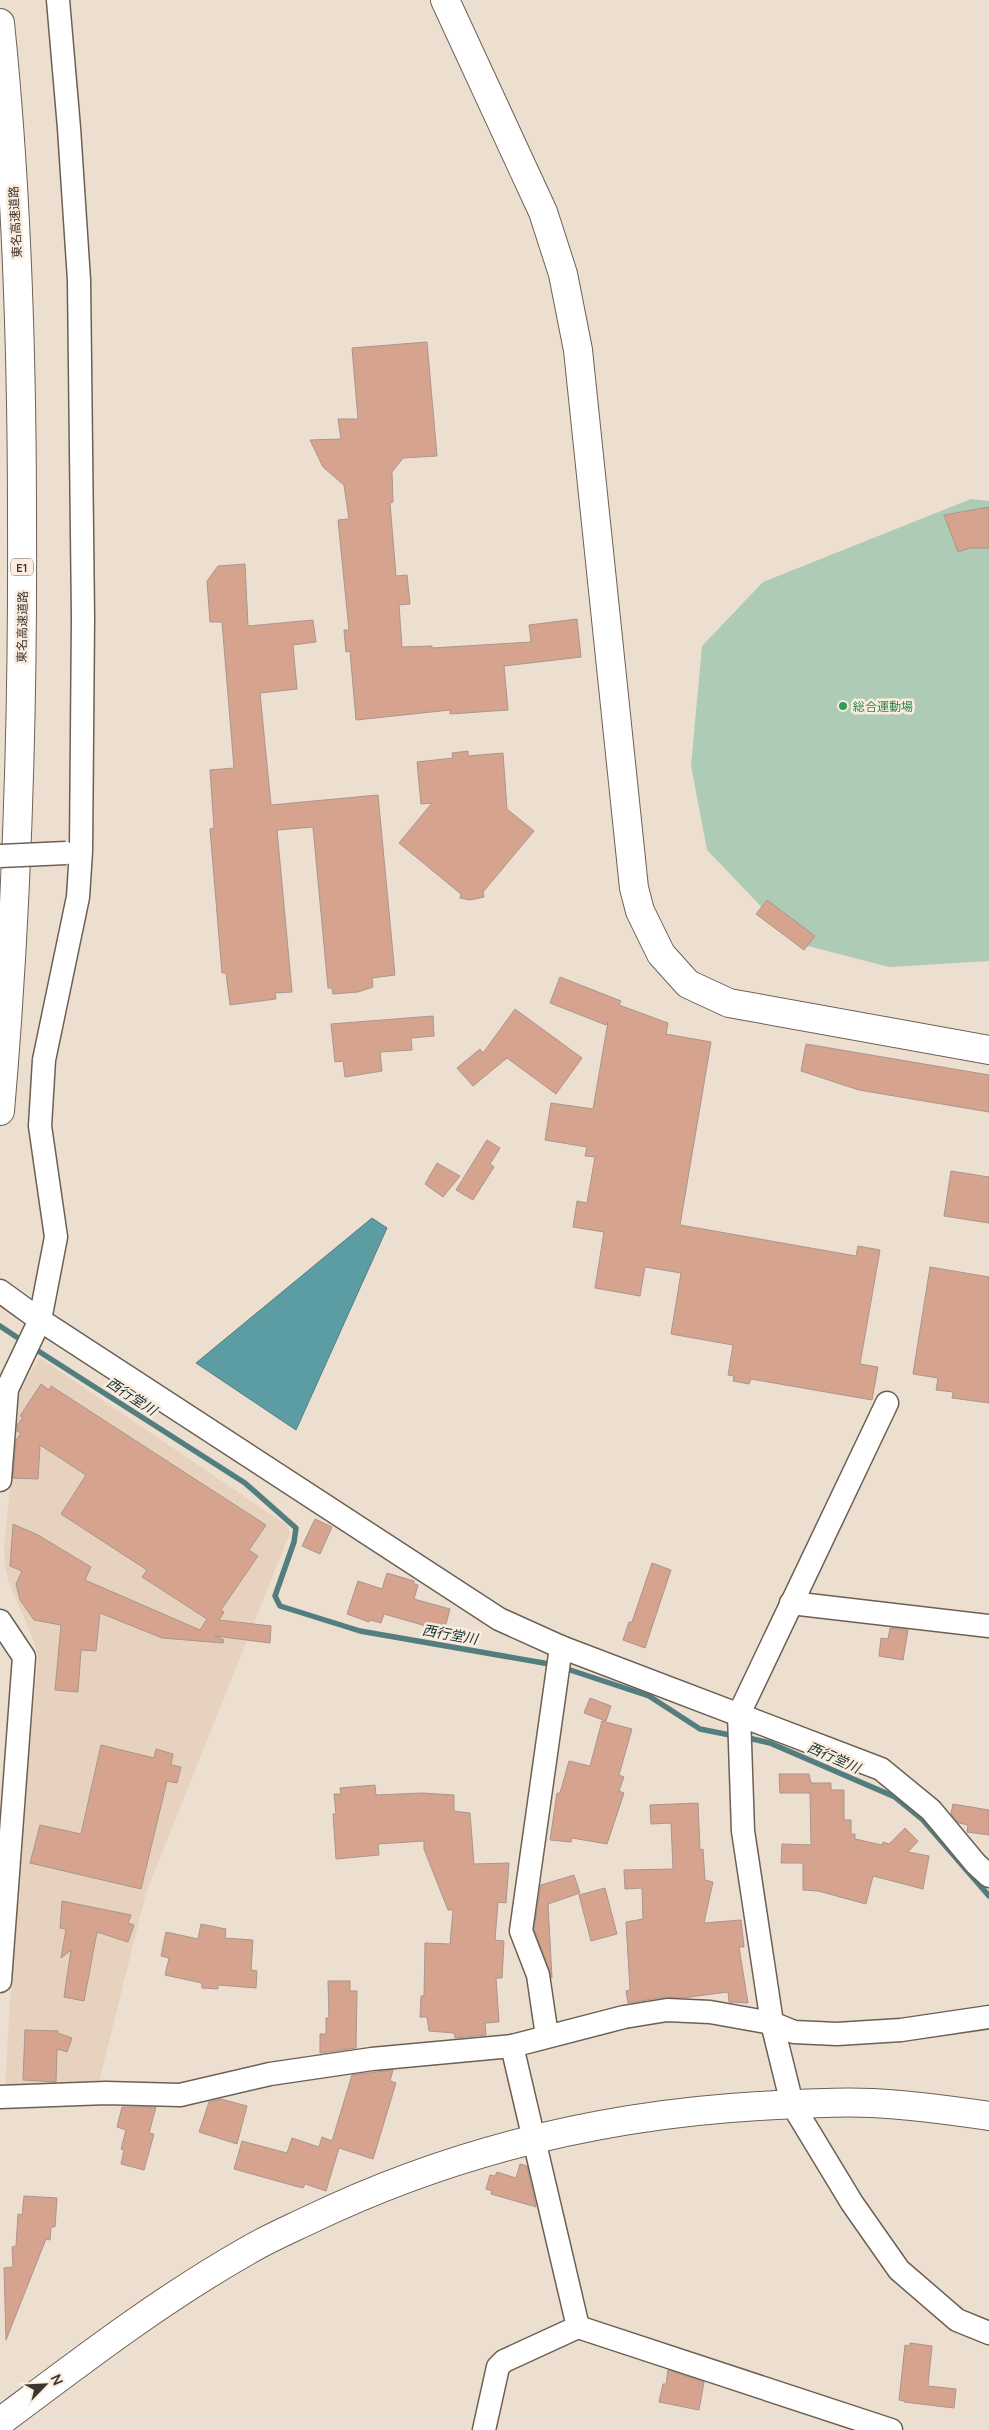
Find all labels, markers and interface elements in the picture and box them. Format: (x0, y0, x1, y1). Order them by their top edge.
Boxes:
street label: 東名高速道路 (5, 186, 25, 258)
road number: E1 (11, 558, 33, 576)
street label: 東名高速道路 (13, 591, 31, 663)
place label: 総合運動場 (853, 698, 913, 715)
marker: 総合運動場 (837, 700, 849, 712)
water label: 西行堂川 (103, 1373, 162, 1420)
water label: 西行堂川 (421, 1620, 481, 1649)
water label: 西行堂川 (805, 1737, 865, 1778)
north arrow (20, 2360, 70, 2410)
text: N (47, 2371, 68, 2388)

